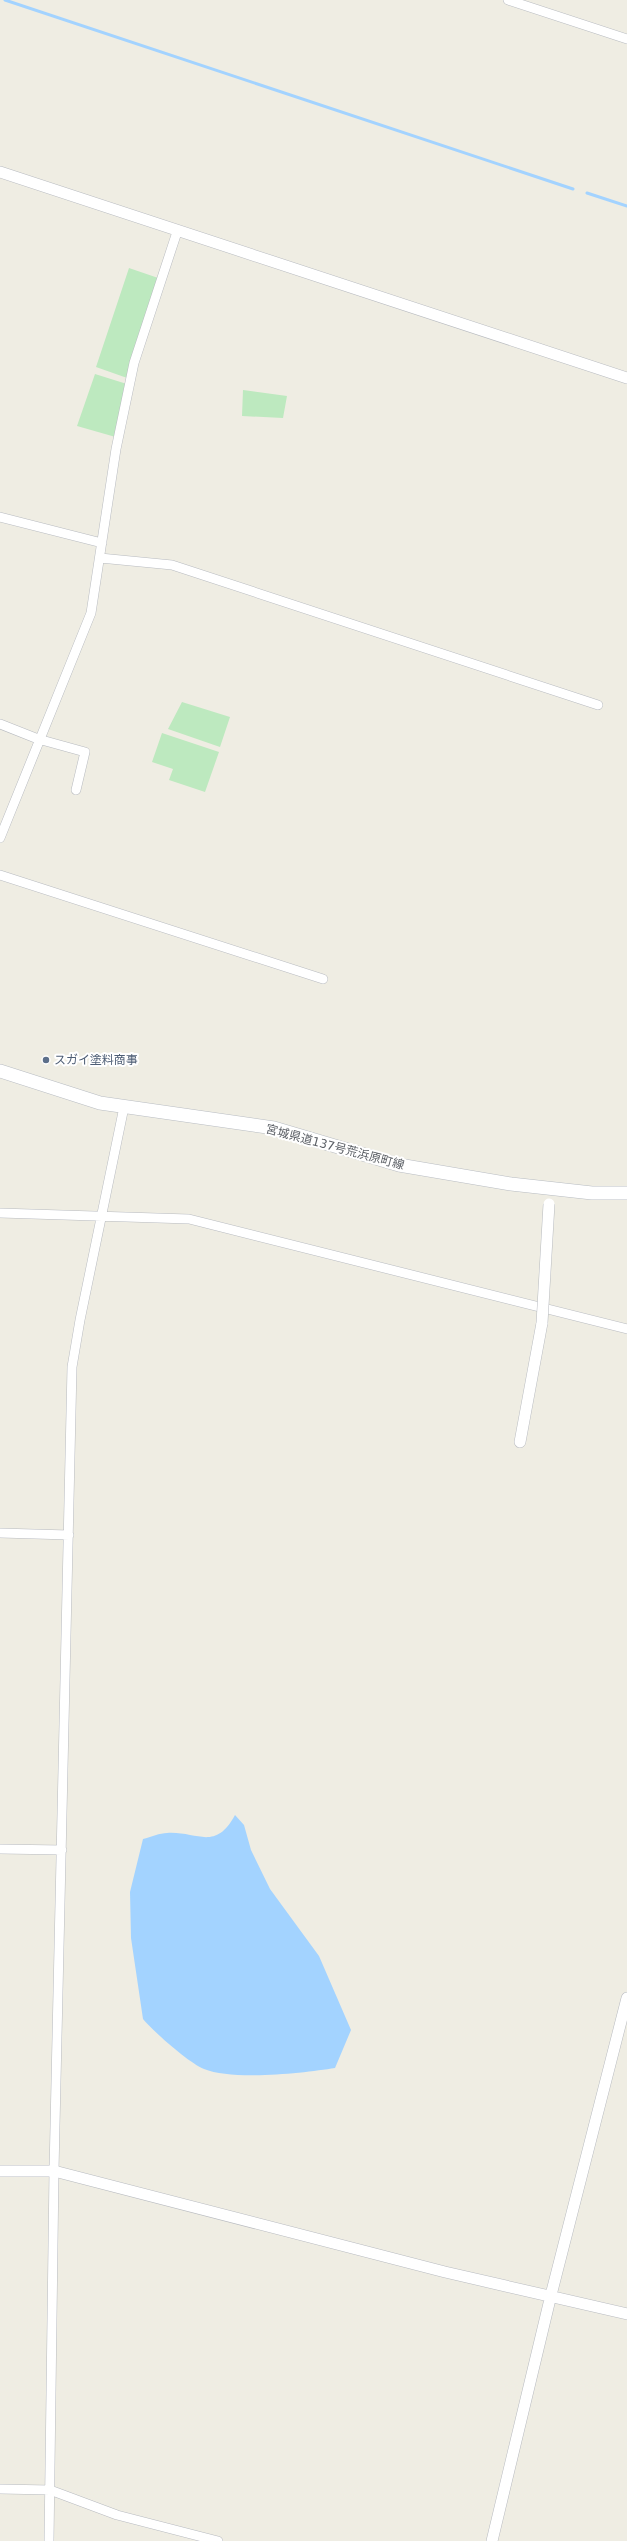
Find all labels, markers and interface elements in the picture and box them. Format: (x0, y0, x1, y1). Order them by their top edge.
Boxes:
place label: スガイ塗料商事 (54, 1053, 138, 1067)
marker: スガイ塗料商事 (41, 1055, 51, 1065)
street label: 宮城県道137号荒浜原町線 (264, 1122, 406, 1172)

